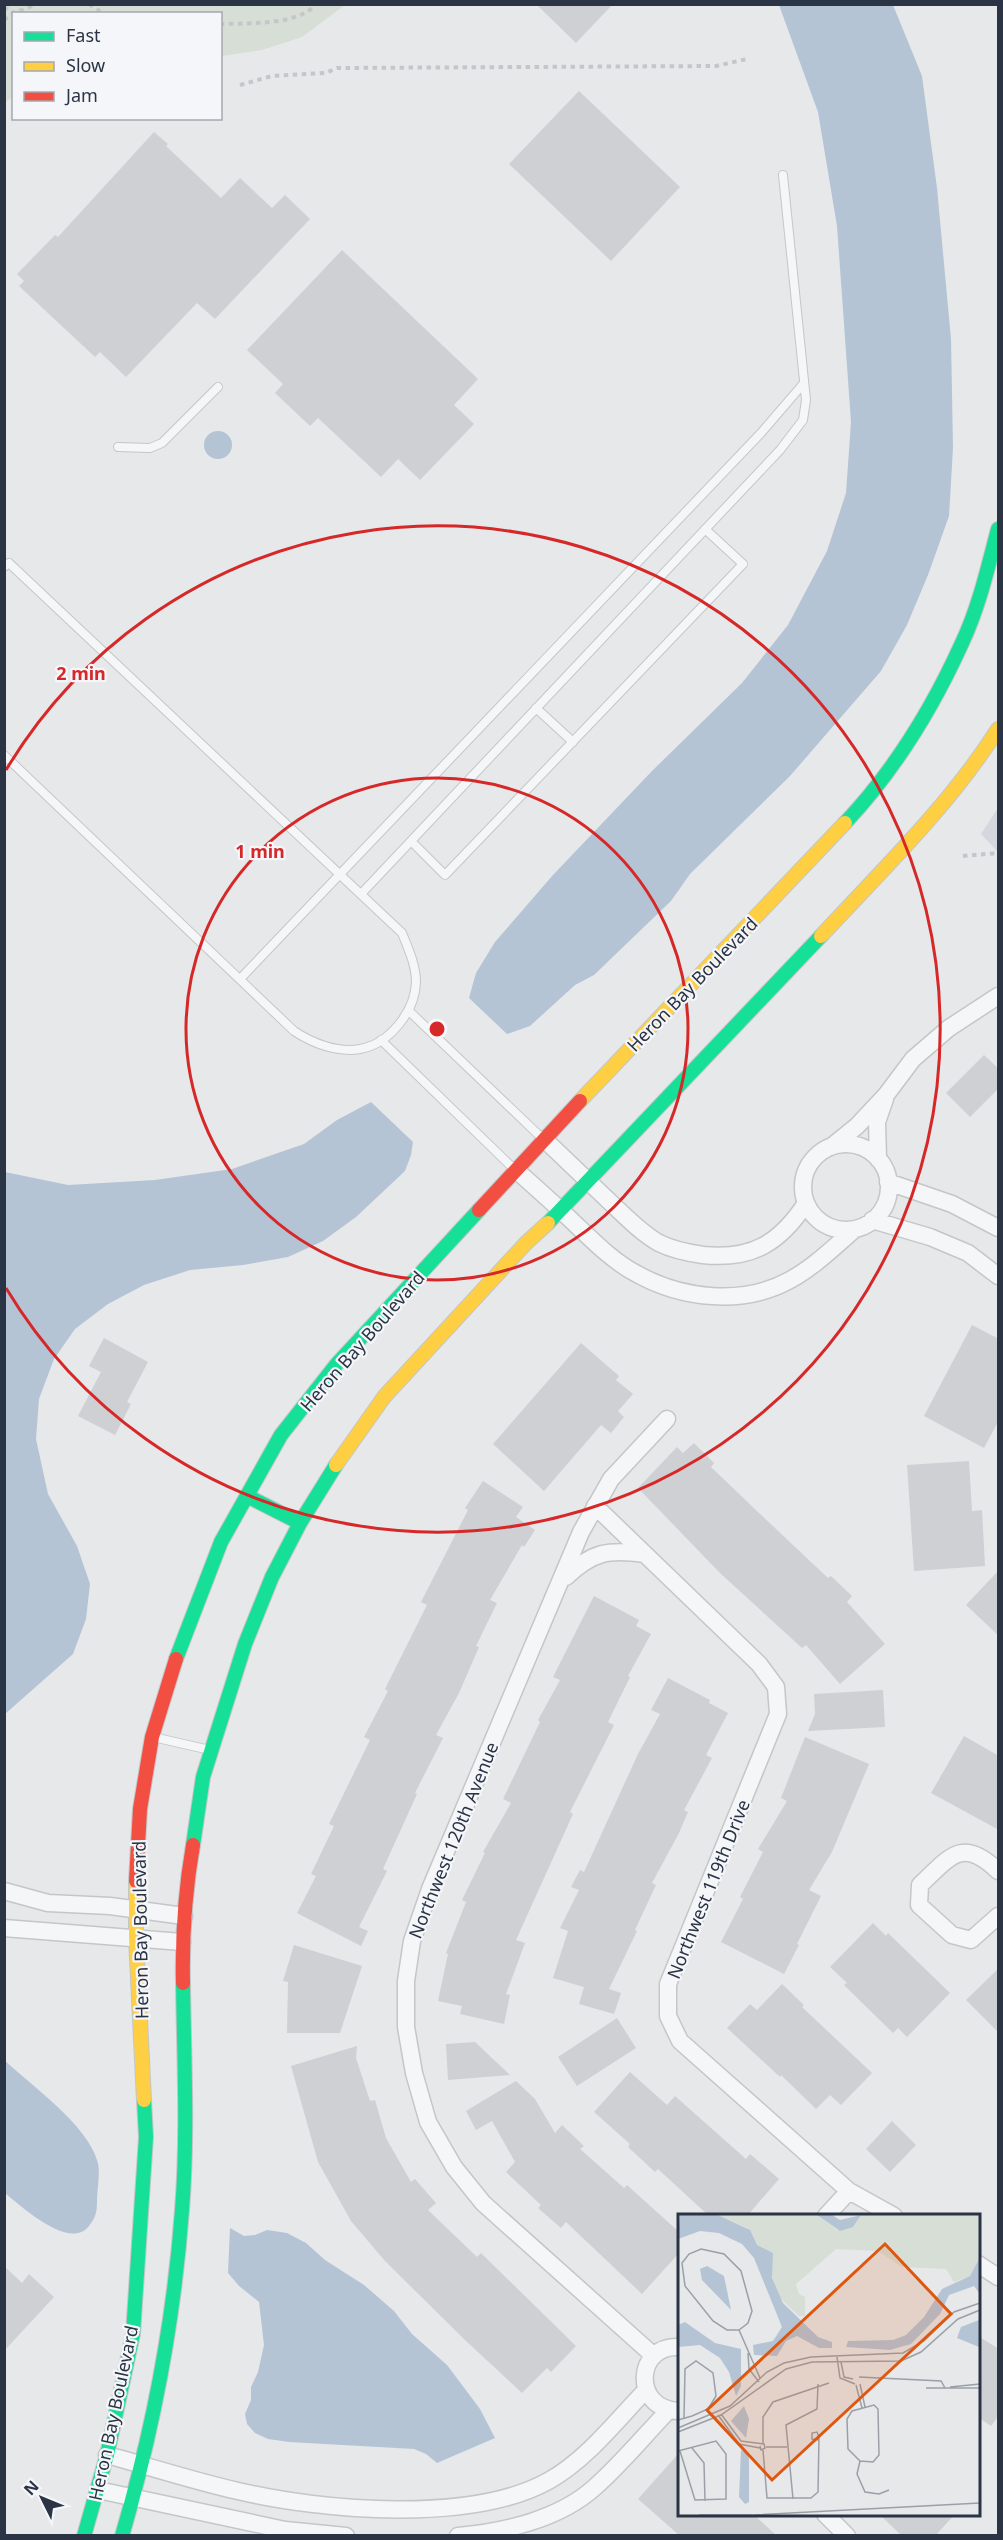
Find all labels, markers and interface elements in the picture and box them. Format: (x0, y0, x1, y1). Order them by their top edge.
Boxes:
legend (12, 12, 222, 120)
text: Fast (66, 23, 101, 47)
text: Slow (66, 53, 105, 77)
text: Jam (64, 83, 98, 107)
text: 2 min (56, 661, 106, 685)
text: 1 min (235, 839, 285, 863)
street label: Heron Bay Boulevard (621, 911, 763, 1057)
centre of rings (427, 1019, 447, 1039)
street label: Heron Bay Boulevard (294, 1266, 430, 1416)
street label: Northwest 120th Avenue (403, 1738, 503, 1942)
street label: Northwest 119th Drive (661, 1796, 755, 1982)
street label: Heron Bay Boulevard (126, 1841, 154, 2019)
inset map (678, 2214, 979, 2516)
street label: Heron Bay Boulevard (83, 2323, 143, 2503)
north arrow (12, 2468, 72, 2528)
text: N (19, 2476, 44, 2500)

